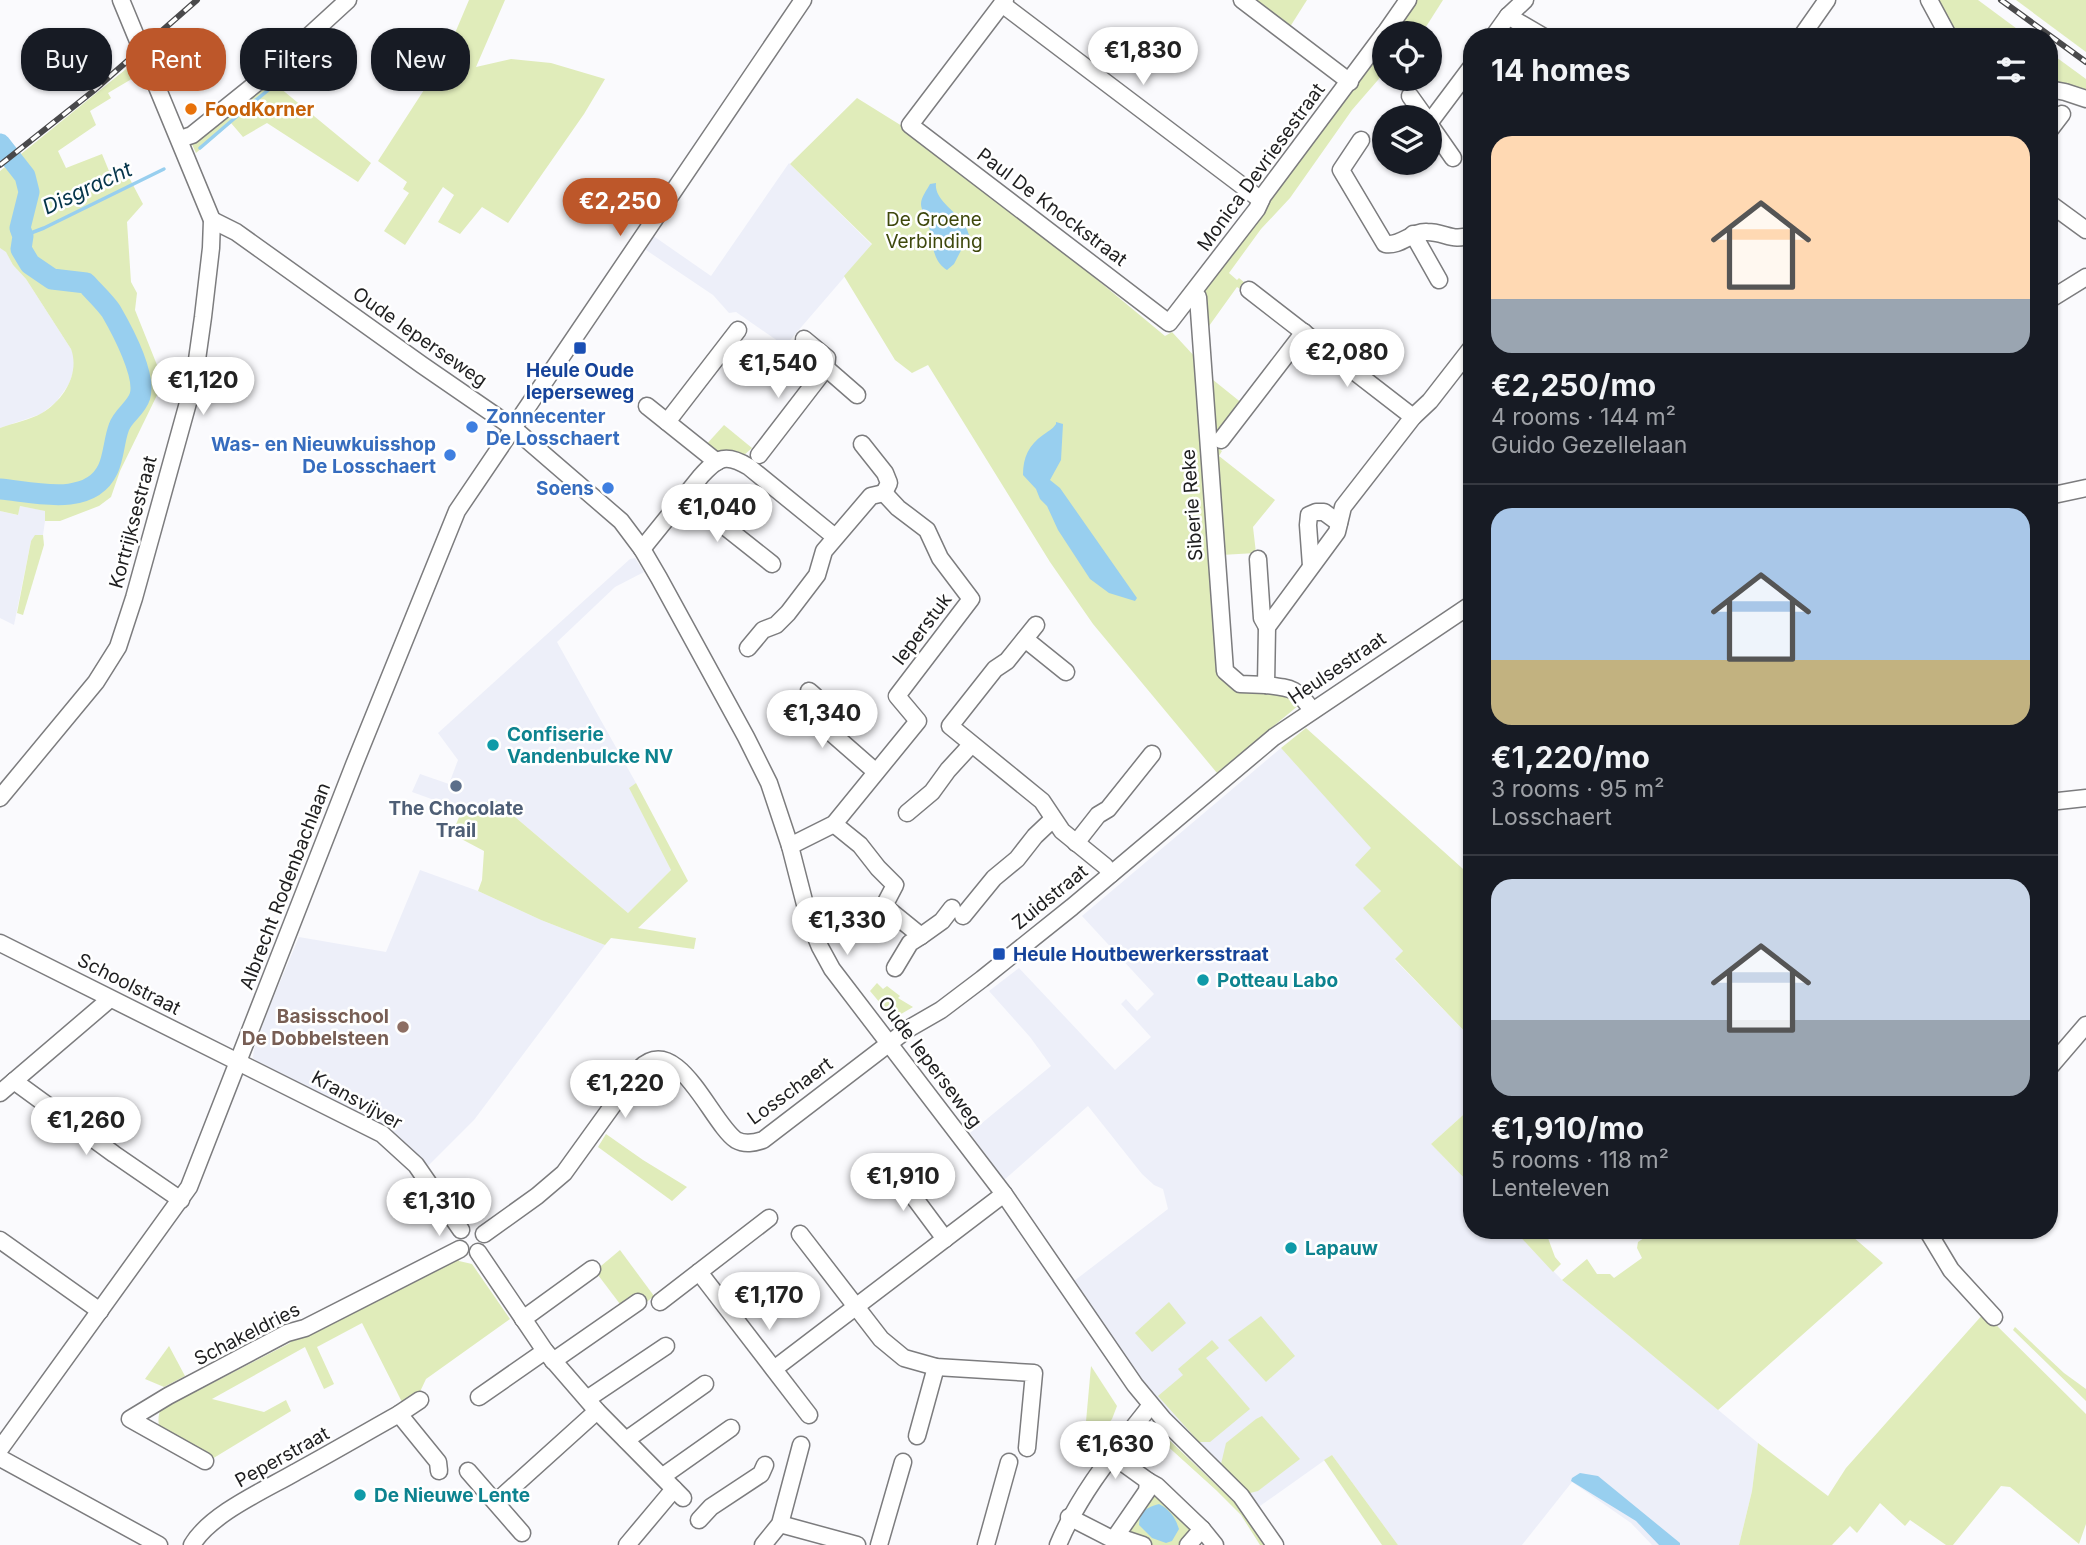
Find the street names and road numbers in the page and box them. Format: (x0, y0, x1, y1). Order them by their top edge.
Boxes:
street label: Monica Devriesestraat (1192, 79, 1330, 255)
street label: Paul De Knockstraat (973, 143, 1131, 271)
street label: Oude Ieperseweg (348, 282, 492, 392)
street label: Siberie Reke (1177, 448, 1207, 562)
street label: Kortrijksestraat (104, 453, 162, 591)
street label: Ieperstuk (888, 588, 957, 669)
street label: Heulsestraat (1284, 627, 1390, 709)
street label: Albrecht Rodenbachlaan (235, 779, 335, 993)
street label: Zuidstraat (1008, 860, 1092, 934)
street label: Schoolstraat (74, 948, 184, 1020)
street label: Oude Ieperseweg (873, 992, 987, 1132)
street label: Losschaert (743, 1052, 837, 1130)
street label: Kransvijver (308, 1066, 406, 1134)
street label: Schakeldries (190, 1298, 304, 1370)
street label: Peperstraat (231, 1422, 333, 1492)

